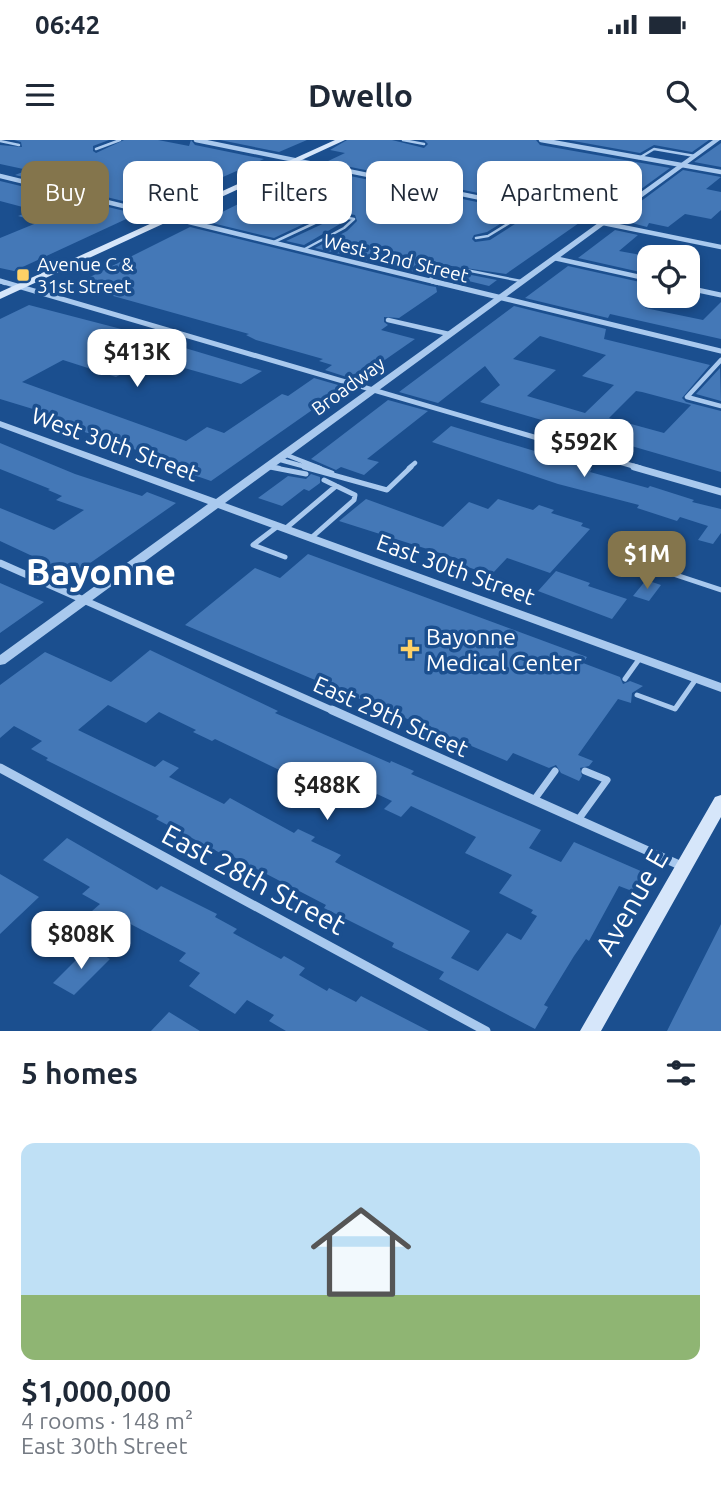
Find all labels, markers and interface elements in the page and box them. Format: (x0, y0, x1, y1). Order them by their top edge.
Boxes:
text: 06:42 (35, 10, 100, 39)
icon: menu (21, 76, 59, 114)
icon: search (662, 76, 700, 114)
text: Dwello (308, 77, 413, 113)
chip: Buy (21, 161, 109, 224)
chip: Rent (123, 161, 223, 224)
chip: Filters (237, 161, 352, 224)
chip: New (366, 161, 463, 224)
chip: Apartment (477, 161, 642, 224)
street label: West 32nd Street (321, 229, 471, 287)
map controls (637, 245, 700, 308)
button: locate (637, 245, 700, 308)
place label: Avenue C & 31st Street (37, 253, 134, 297)
marker: Avenue C & 31st Street (15, 267, 31, 283)
pin: $413K (88, 330, 186, 389)
text: $413K (103, 339, 171, 364)
street label: Broadway (307, 352, 389, 420)
street label: West 30th Street (28, 402, 202, 486)
pin: $592K (535, 420, 633, 479)
text: $592K (550, 429, 618, 454)
street label: East 30th Street (373, 529, 539, 609)
pin: $1M (613, 532, 681, 591)
text: $1M (624, 541, 670, 566)
district label: Bayonne (26, 551, 176, 592)
place label: Bayonne Medical Center (426, 624, 582, 675)
marker: Bayonne Medical Center (400, 639, 420, 659)
street label: East 29th Street (310, 671, 472, 761)
pin: $488K (278, 762, 376, 822)
text: $488K (293, 772, 361, 797)
street label: East 28th Street (157, 818, 351, 940)
street label: Avenue E (588, 844, 674, 960)
pin: $808K (32, 912, 130, 971)
text: $808K (47, 921, 115, 946)
icon: filters (662, 1054, 700, 1092)
text: 5 homes (21, 1056, 138, 1090)
icon: home (298, 1189, 424, 1315)
text: $1,000,000 (21, 1374, 171, 1408)
text: 4 rooms · 148 m² (21, 1408, 193, 1433)
text: East 30th Street (21, 1433, 188, 1458)

